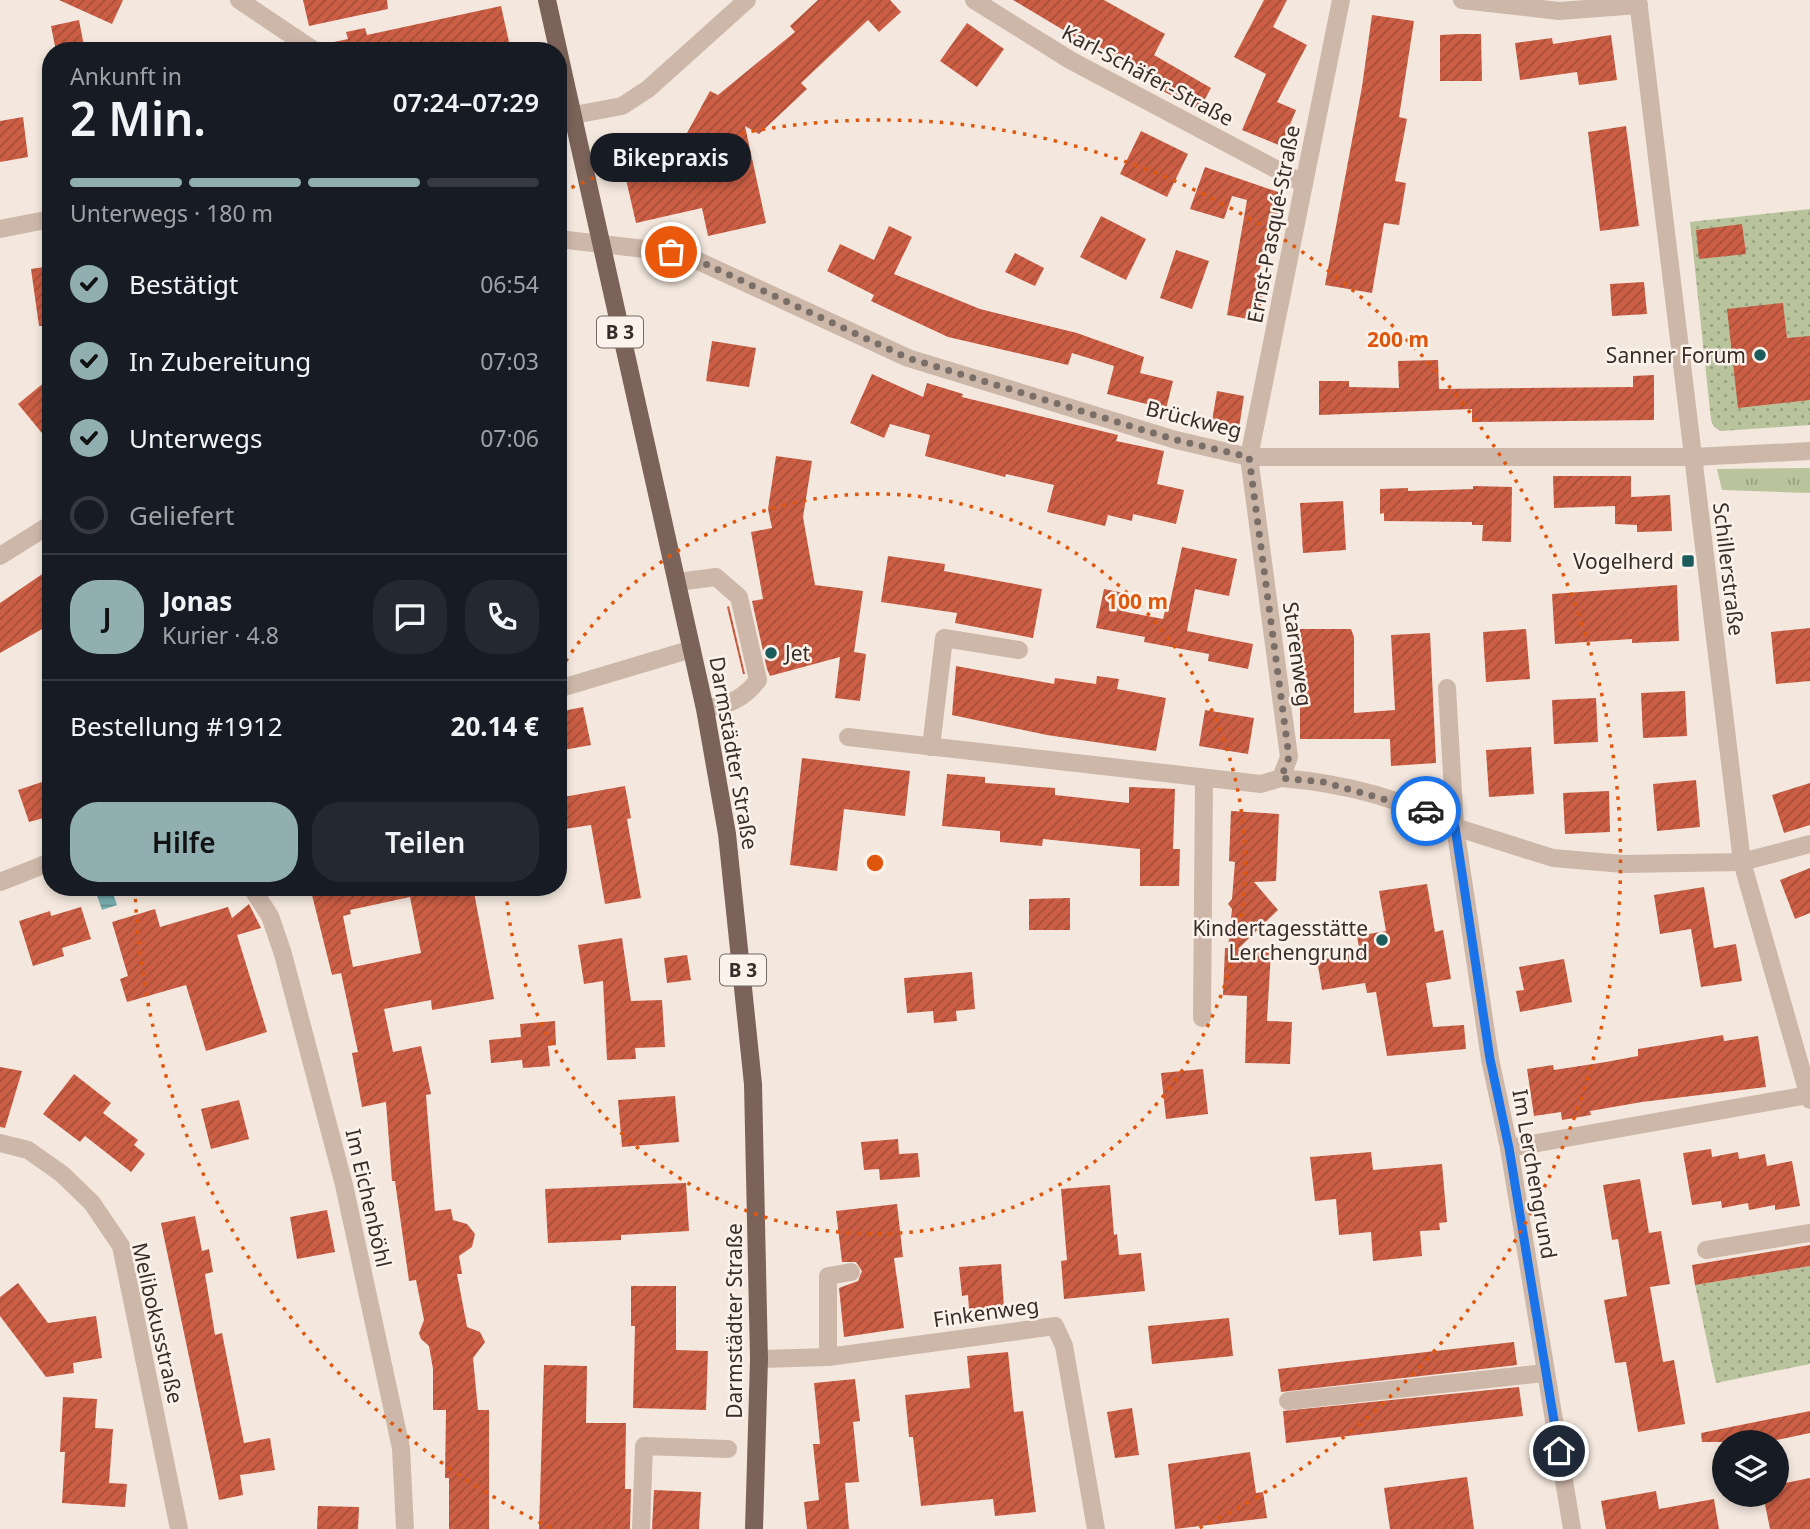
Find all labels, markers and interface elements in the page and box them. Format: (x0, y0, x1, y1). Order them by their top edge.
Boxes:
street label: Karl-Schäfer-Straße (1057, 18, 1239, 132)
text: Ankunft in (70, 60, 182, 92)
text: 07:24–07:29 (393, 84, 539, 120)
text: 2 Min. (70, 87, 206, 149)
street label: Ernst-Pasqué-Straße (1240, 123, 1306, 325)
callout: Bikepraxis (590, 133, 752, 182)
text: Bikepraxis (612, 141, 729, 173)
text: Unterwegs · 180 m (70, 197, 273, 229)
pin (641, 222, 701, 282)
icon: bag (652, 233, 690, 271)
icon: check (70, 265, 108, 303)
text: Bestätigt (129, 266, 238, 302)
text: 06:54 (480, 268, 539, 300)
road number: B 3 (597, 316, 643, 348)
text: 200 m (1367, 325, 1429, 353)
place label: Sanner Forum (1606, 341, 1746, 369)
icon: check (70, 342, 108, 380)
text: In Zubereitung (129, 343, 311, 379)
text: 07:03 (480, 345, 539, 377)
marker: Sanner Forum (1752, 347, 1768, 363)
street label: Brückweg (1143, 394, 1245, 444)
icon: check (70, 419, 108, 457)
text: Unterwegs (129, 420, 262, 456)
text: 07:06 (480, 422, 539, 454)
text: Geliefert (129, 497, 234, 533)
street label: Schillerstraße (1707, 501, 1751, 637)
place label: Vogelherd (1573, 547, 1674, 575)
marker: Vogelherd (1680, 553, 1696, 569)
button: chat (373, 580, 447, 654)
button: phone (465, 580, 539, 654)
text: Jonas (162, 583, 232, 619)
text: 100 m (1106, 587, 1168, 615)
text: J (103, 599, 111, 635)
street label: Starenweg (1277, 600, 1319, 708)
text: Kurier · 4.8 (162, 619, 279, 651)
place label: Jet (783, 639, 811, 667)
marker: Jet (763, 645, 779, 661)
street label: Darmstädter Straße (703, 654, 765, 852)
text: Bestellung #1912 (70, 708, 283, 744)
text: 20.14 € (451, 708, 539, 744)
courier (1391, 776, 1461, 846)
icon: car (1407, 792, 1445, 830)
button: Hilfe (70, 802, 298, 882)
button: Teilen (312, 802, 539, 882)
centre of rings (863, 851, 887, 875)
place label: Kindertagesstätte Lerchengrund (1193, 914, 1368, 966)
marker: Kindertagesstätte Lerchengrund (1374, 932, 1390, 948)
road number: B 3 (720, 954, 766, 986)
street label: Im Lerchengrund (1506, 1087, 1564, 1261)
street label: Im Eichenböhl (339, 1126, 399, 1270)
street label: Darmstädter Straße (720, 1223, 748, 1419)
street label: Melibokusstraße (126, 1240, 190, 1406)
street label: Finkenweg (931, 1291, 1041, 1333)
pin (1529, 1421, 1589, 1481)
map controls (1712, 1430, 1789, 1507)
button: layers (1712, 1430, 1789, 1507)
icon: home (1540, 1432, 1578, 1470)

